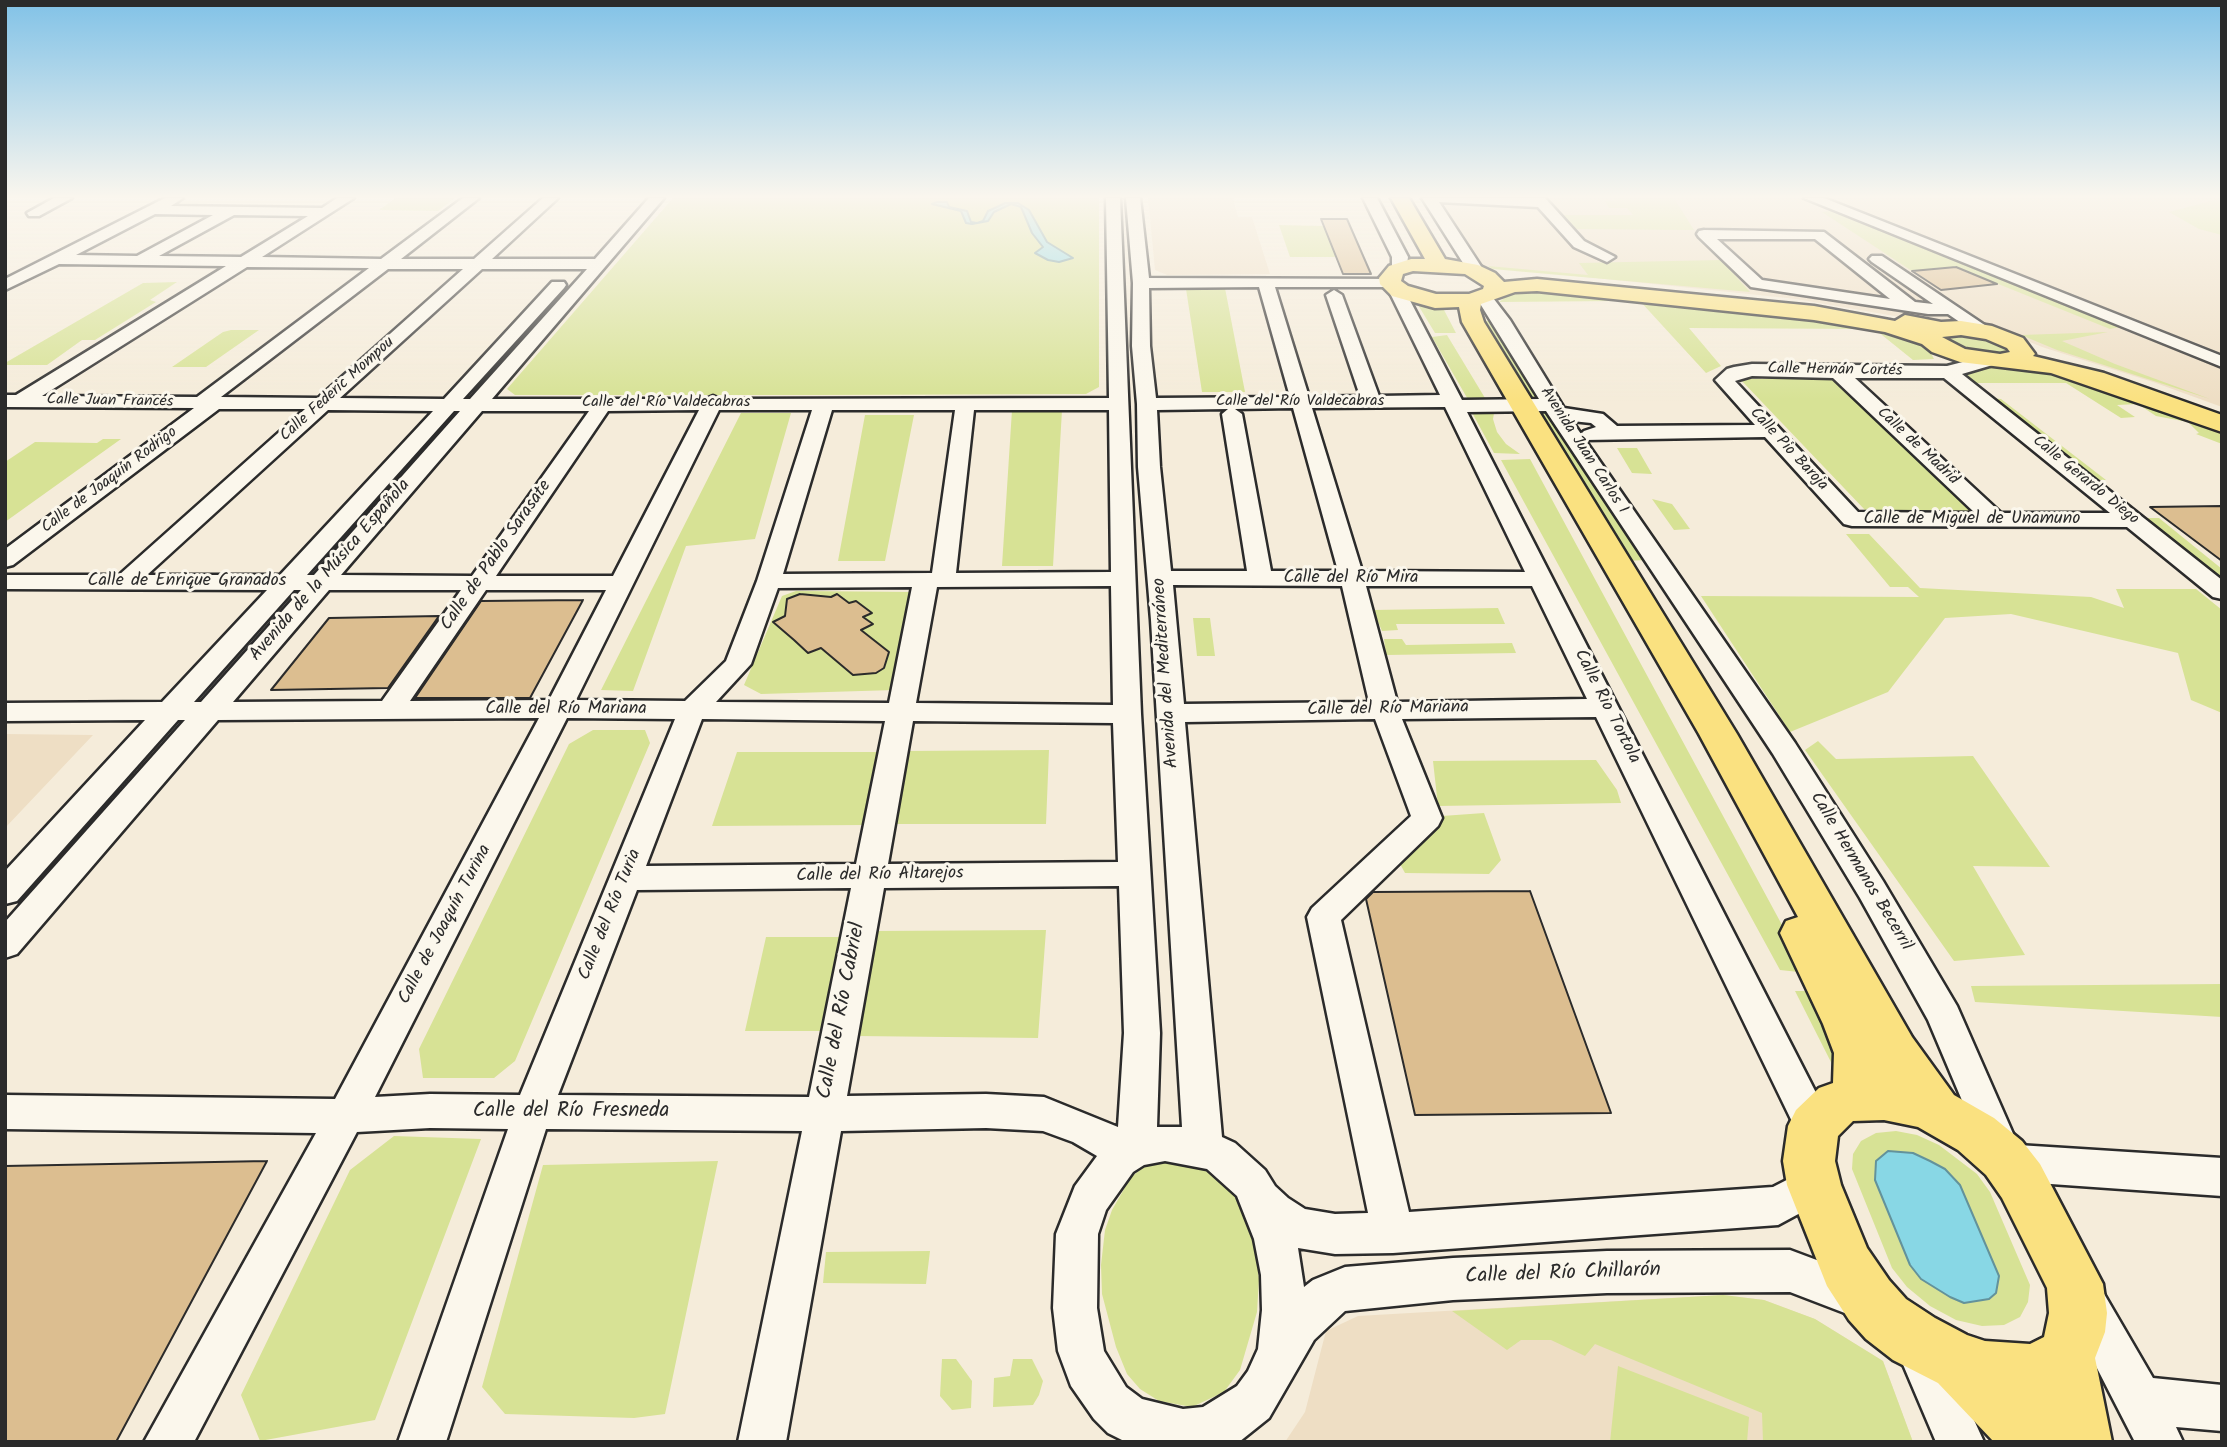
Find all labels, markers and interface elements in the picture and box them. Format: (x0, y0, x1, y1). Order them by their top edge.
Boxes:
street label: Calle Federic Mompou (277, 334, 399, 446)
street label: Calle Hernán Cortés (1767, 360, 1903, 382)
street label: Avenida Juan Carlos I (1535, 384, 1631, 518)
street label: Calle Juan Francés (46, 391, 174, 413)
street label: Calle del Río Valdecabras (1216, 392, 1384, 412)
street label: Calle del Río Valdecabras (582, 393, 750, 413)
street label: Calle de Madrid (1872, 404, 1962, 490)
street label: Calle Pio Baroja (1745, 405, 1831, 495)
street label: Calle de Joaquín Rodrigo (38, 424, 182, 538)
street label: Calle Gerardo Diego (2028, 432, 2142, 530)
street label: Avenida de la Música Española (246, 476, 416, 666)
street label: Calle de Pablo Sarasate (437, 477, 557, 635)
street label: Calle de Miguel de Unamuno (1864, 509, 2080, 531)
street label: Calle del Río Mira (1283, 568, 1419, 590)
street label: Calle de Enrique Granados (88, 571, 286, 593)
street label: Avenida del Mediterráneo (1150, 577, 1184, 769)
street label: Calle Rio Tortola (1568, 646, 1644, 768)
street label: Calle del Río Mariana (1307, 698, 1469, 722)
street label: Calle del Río Mariana (485, 699, 647, 721)
street label: Calle Hermanos Becerril (1804, 789, 1916, 955)
street label: Calle de Joaquín Turina (395, 842, 497, 1008)
street label: Calle del Río Turia (575, 846, 647, 984)
street label: Calle del Río Altarejos (796, 864, 964, 888)
street label: Calle del Río Cabriel (814, 921, 872, 1101)
street label: Calle del Río Fresneda (473, 1099, 669, 1125)
street label: Calle del Río Chillarón (1465, 1259, 1661, 1291)

